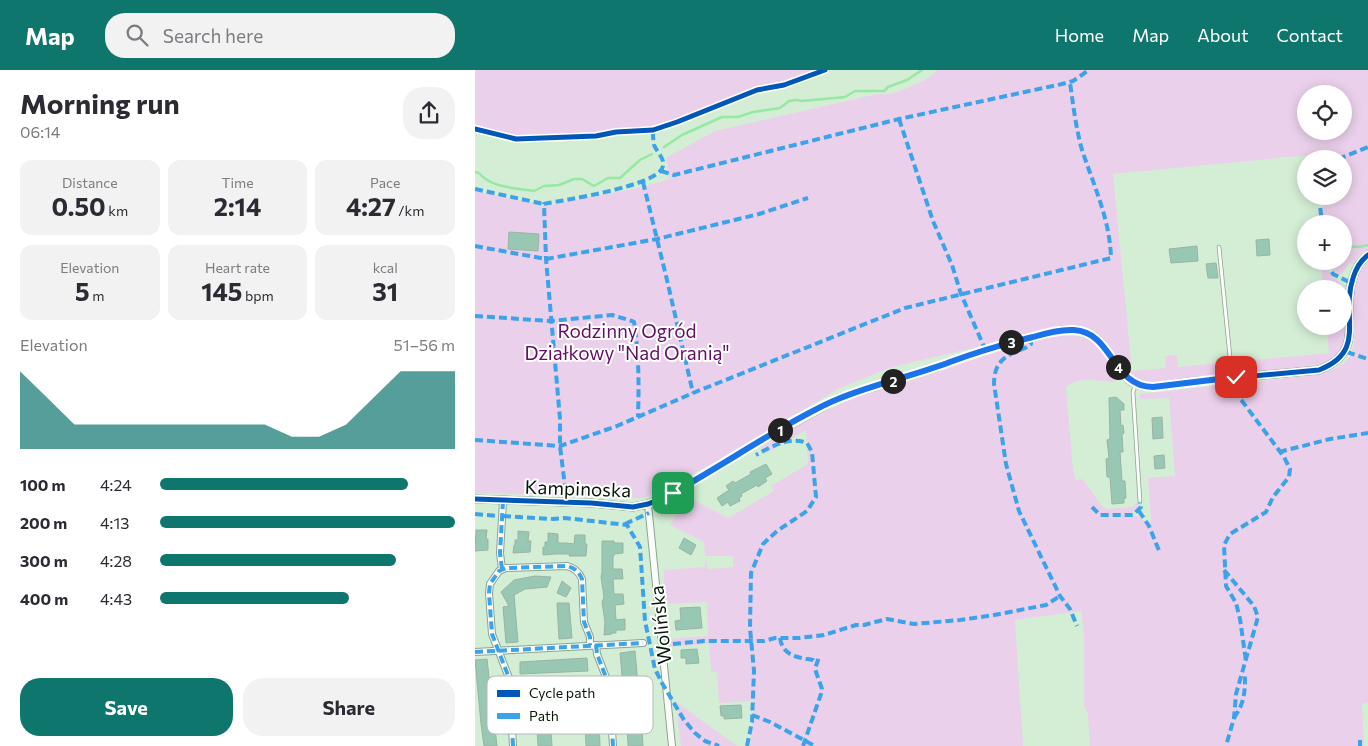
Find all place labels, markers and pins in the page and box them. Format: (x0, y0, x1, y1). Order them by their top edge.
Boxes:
pin: 3 (999, 330, 1023, 354)
pin: 4 (1105, 354, 1131, 380)
pin (1215, 356, 1257, 398)
pin: 2 (881, 368, 905, 394)
pin: 1 (767, 418, 793, 442)
pin (652, 472, 694, 514)

